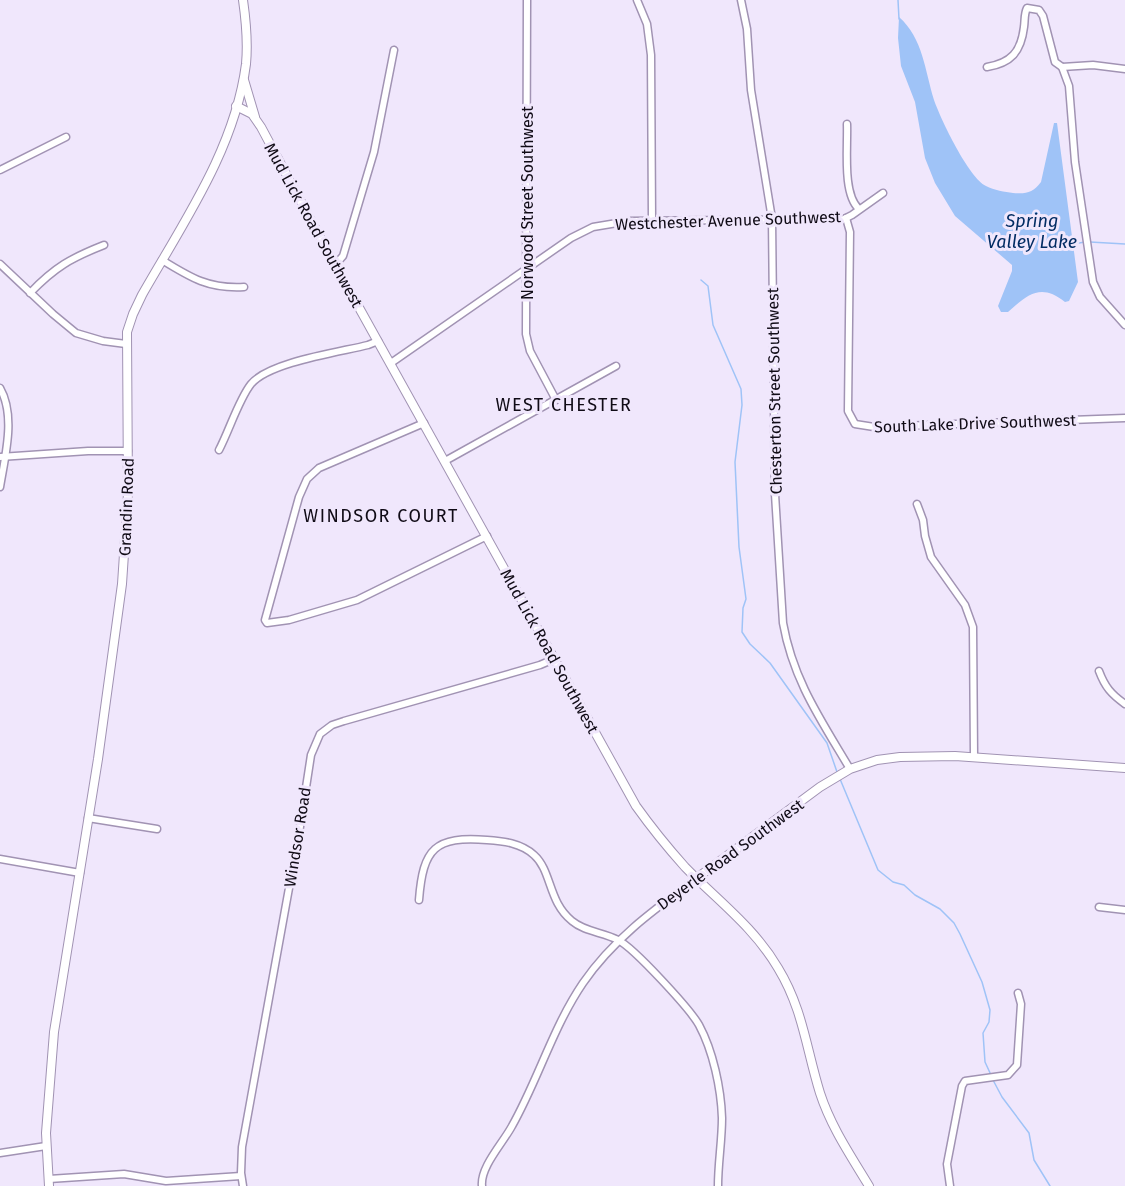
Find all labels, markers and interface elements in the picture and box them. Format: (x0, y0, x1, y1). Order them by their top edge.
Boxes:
street label: Norwood Street Southwest (518, 106, 537, 300)
street label: Mud Lick Road Southwest (260, 140, 367, 311)
street label: Westchester Avenue Southwest (615, 207, 841, 234)
water label: Spring Valley Lake (987, 210, 1077, 253)
street label: Chesterton Street Southwest (763, 287, 786, 495)
district label: WEST CHESTER (496, 394, 632, 416)
street label: South Lake Drive Southwest (874, 410, 1077, 437)
street label: Grandin Road (115, 458, 138, 557)
district label: WINDSOR COURT (303, 505, 459, 527)
street label: Mud Lick Road Southwest (496, 566, 603, 737)
street label: Windsor Road (280, 786, 315, 888)
street label: Deyerle Road Southwest (653, 795, 807, 914)

